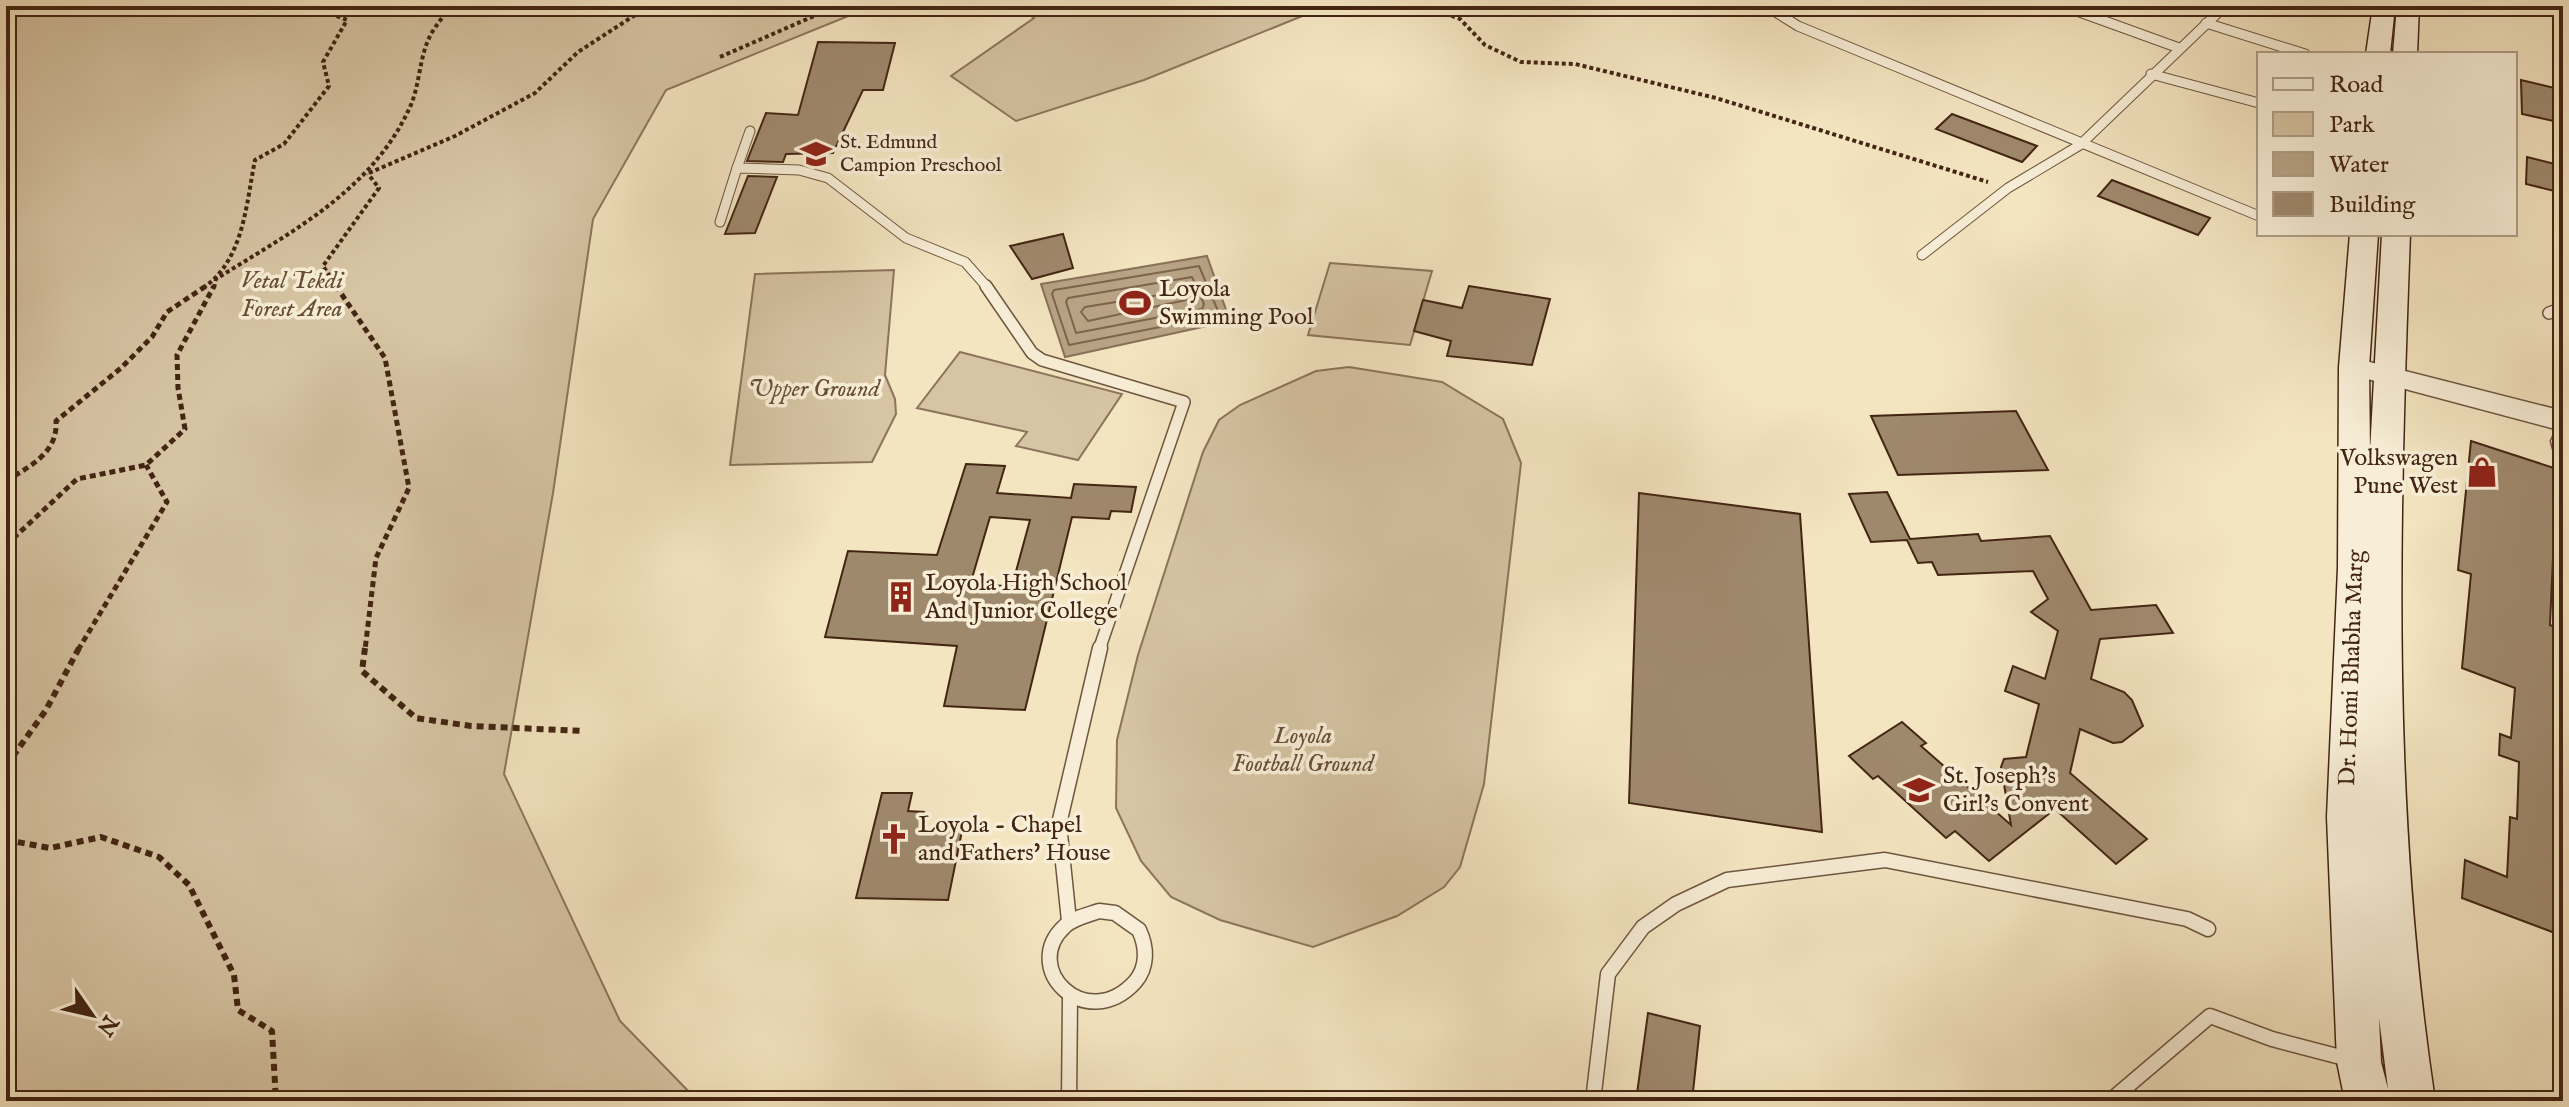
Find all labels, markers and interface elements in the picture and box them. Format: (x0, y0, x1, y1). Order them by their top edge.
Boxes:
legend (2257, 52, 2517, 236)
text: Road (2329, 70, 2383, 101)
text: Park (2329, 110, 2375, 141)
place label: St. Edmund Campion Preschool (840, 130, 1002, 178)
school or university icon: St. Edmund Campion Preschool (799, 137, 833, 171)
text: Water (2329, 150, 2389, 181)
text: Building (2329, 190, 2416, 221)
park label: Vetal Tekdi Forest Area (241, 266, 345, 325)
place label: Loyola Swimming Pool (1159, 274, 1314, 333)
sports icon: Loyola Swimming Pool (1118, 286, 1152, 320)
park label: Upper Ground (748, 374, 882, 405)
place label: Volkswagen Pune West (2339, 443, 2458, 502)
shop icon: Volkswagen Pune West (2465, 455, 2499, 489)
street label: Dr. Homi Bhabha Marg (2332, 548, 2372, 787)
place label: Loyola High School And Junior College (924, 568, 1128, 627)
building icon: Loyola High School And Junior College (884, 580, 918, 614)
park label: Loyola Football Ground (1232, 721, 1375, 780)
place label: St. Joseph's Girl's Convent (1943, 761, 2089, 820)
school or university icon: St. Joseph's Girl's Convent (1902, 773, 1936, 807)
place label: Loyola - Chapel and Fathers' House (918, 810, 1110, 869)
church icon: Loyola - Chapel and Fathers' House (877, 822, 911, 856)
north arrow (52, 975, 132, 1055)
text: N (90, 1009, 124, 1041)

